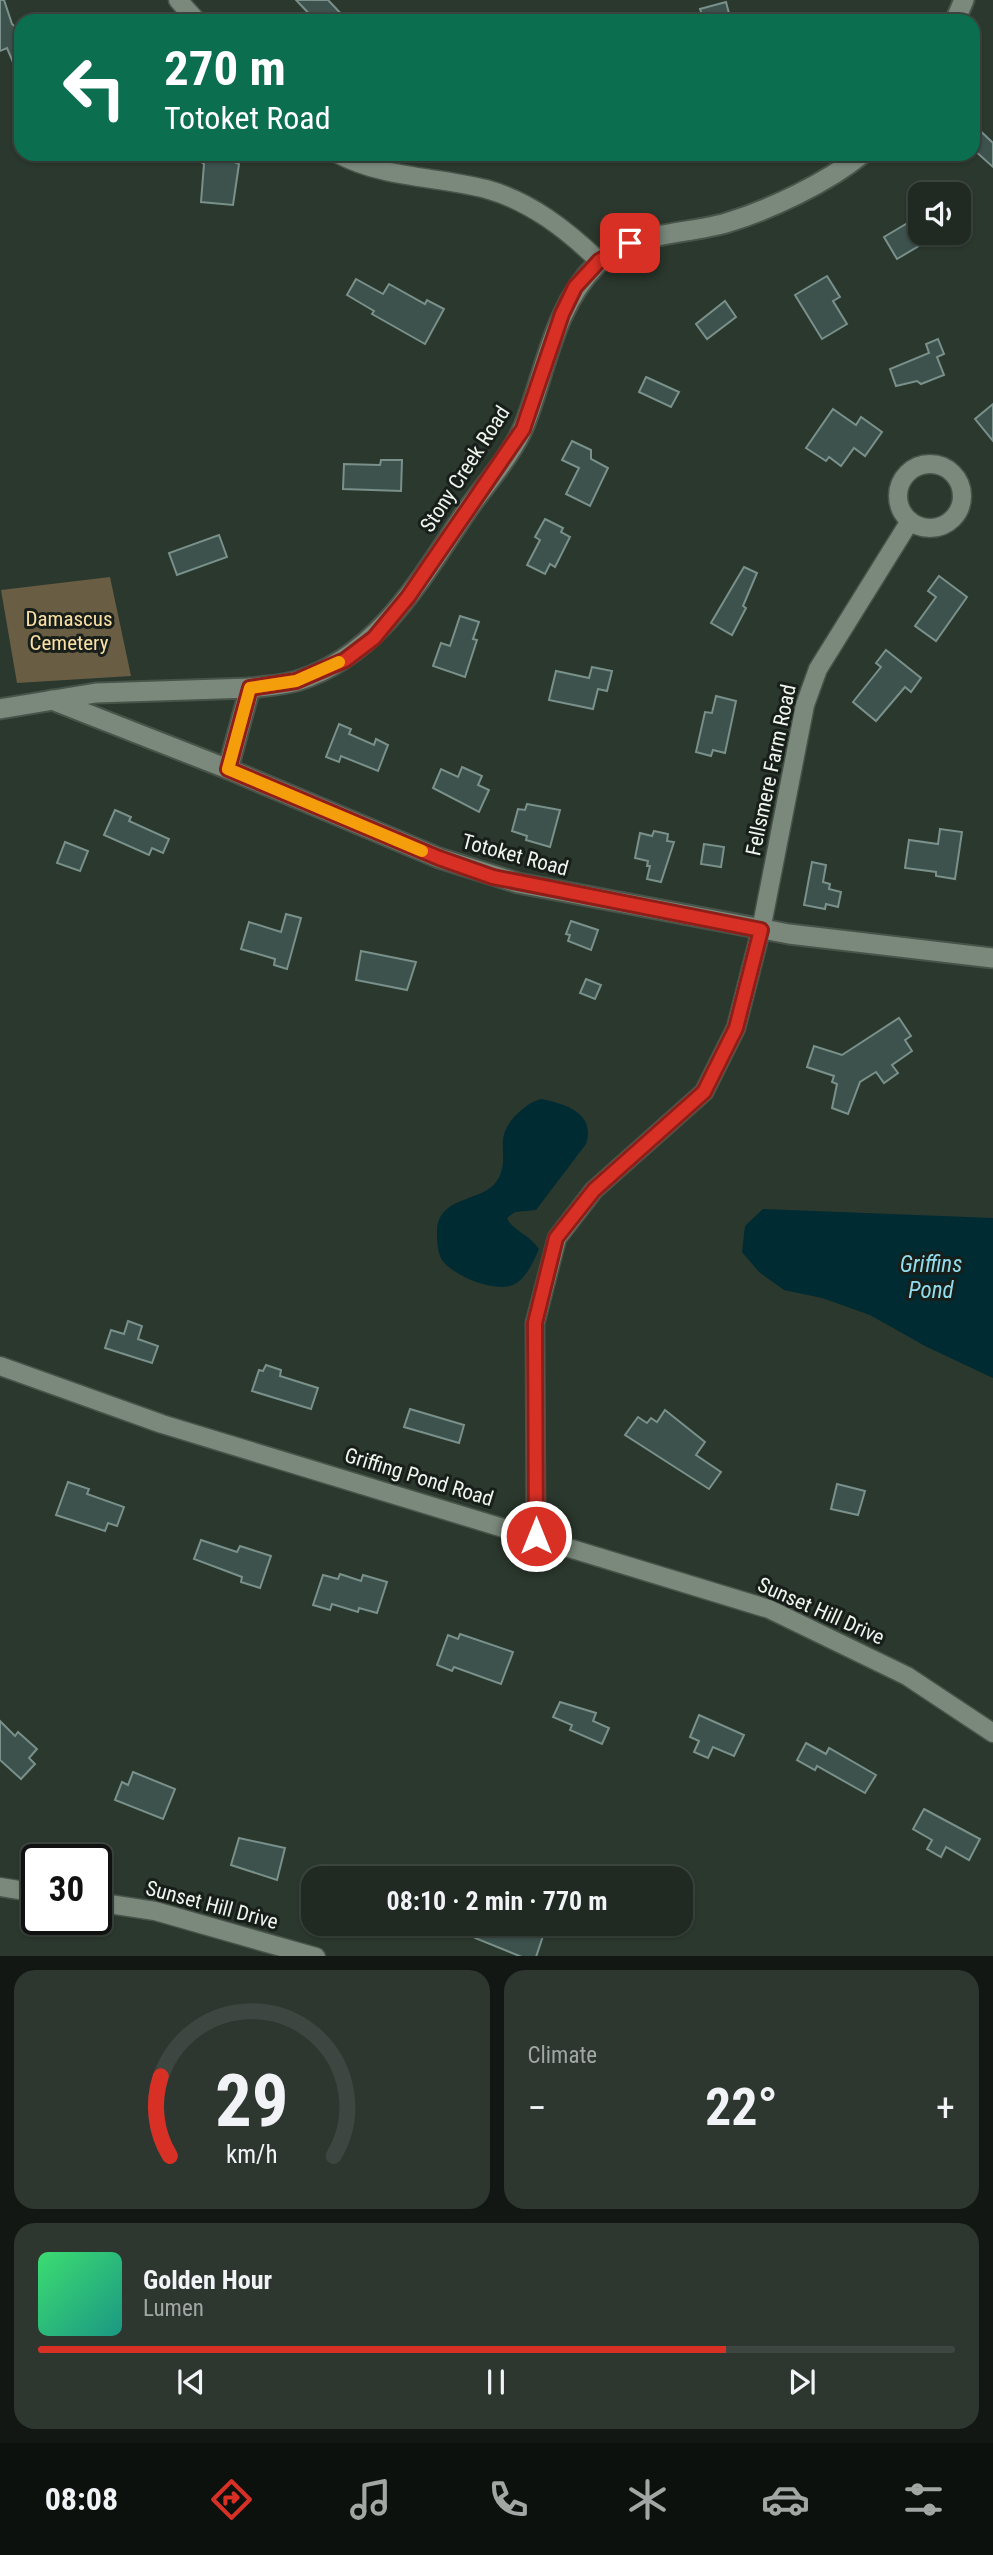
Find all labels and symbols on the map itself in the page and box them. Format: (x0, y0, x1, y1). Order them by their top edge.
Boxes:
pin (600, 213, 660, 273)
street label: Stony Creek Road (415, 401, 515, 537)
park label: Damascus Cemetery (26, 607, 112, 655)
street label: Fellsmere Farm Road (741, 682, 801, 858)
street label: Totoket Road (459, 829, 571, 881)
water label: Griffins Pond (900, 1251, 962, 1304)
street label: Griffing Pond Road (342, 1443, 496, 1511)
position arrow (499, 1499, 573, 1573)
street label: Sunset Hill Drive (754, 1572, 888, 1650)
speed limit sign: 30 (21, 1844, 112, 1935)
street label: Sunset Hill Drive (143, 1876, 281, 1934)

